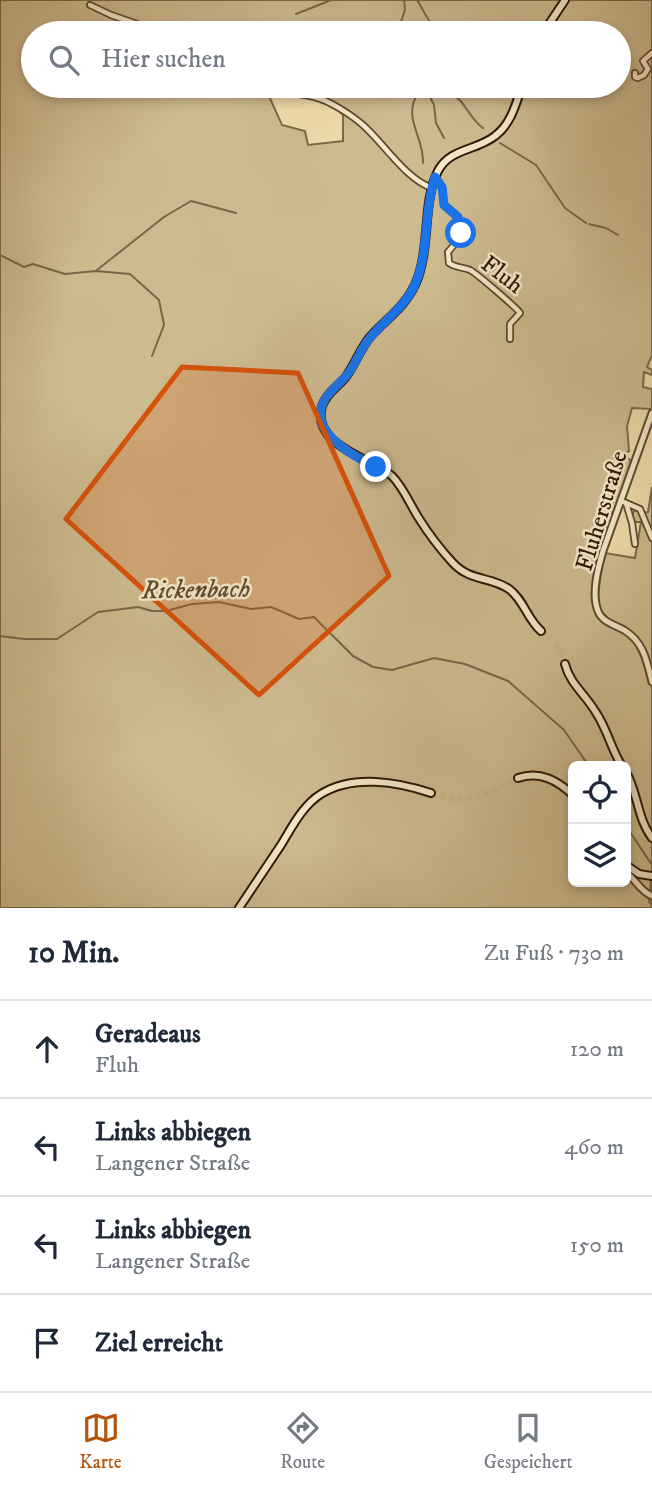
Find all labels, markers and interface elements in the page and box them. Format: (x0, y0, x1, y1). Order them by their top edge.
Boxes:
search box (21, 21, 631, 98)
icon: search (45, 41, 83, 79)
text: Hier suchen (101, 43, 226, 76)
route start (445, 217, 476, 248)
street label: Fluh (475, 249, 530, 301)
street label: Fluherstraße (570, 447, 634, 575)
route end (360, 451, 391, 482)
water label: Rickenbach (140, 573, 251, 607)
map controls (568, 761, 631, 887)
button: locate (568, 761, 631, 824)
button: layers (568, 824, 631, 887)
text: 10 Min. (28, 935, 119, 972)
text: Zu Fuß · 730 m (484, 939, 624, 968)
text: Geradeaus (95, 1018, 201, 1051)
icon: ahead (28, 1030, 66, 1068)
text: 120 m (570, 1035, 624, 1064)
text: Fluh (95, 1051, 139, 1080)
text: Links abbiegen (95, 1116, 251, 1149)
icon: left (28, 1128, 66, 1166)
text: 460 m (564, 1133, 624, 1162)
text: Langener Straße (95, 1149, 250, 1178)
text: Links abbiegen (95, 1214, 251, 1247)
icon: left (28, 1226, 66, 1264)
text: 150 m (570, 1231, 624, 1260)
text: Langener Straße (95, 1247, 250, 1276)
icon: arrive (28, 1324, 66, 1362)
text: Ziel erreicht (95, 1327, 223, 1360)
tab: Karte (79, 1409, 122, 1474)
tab: Route (280, 1409, 325, 1474)
tab: Gespeichert (484, 1409, 573, 1474)

